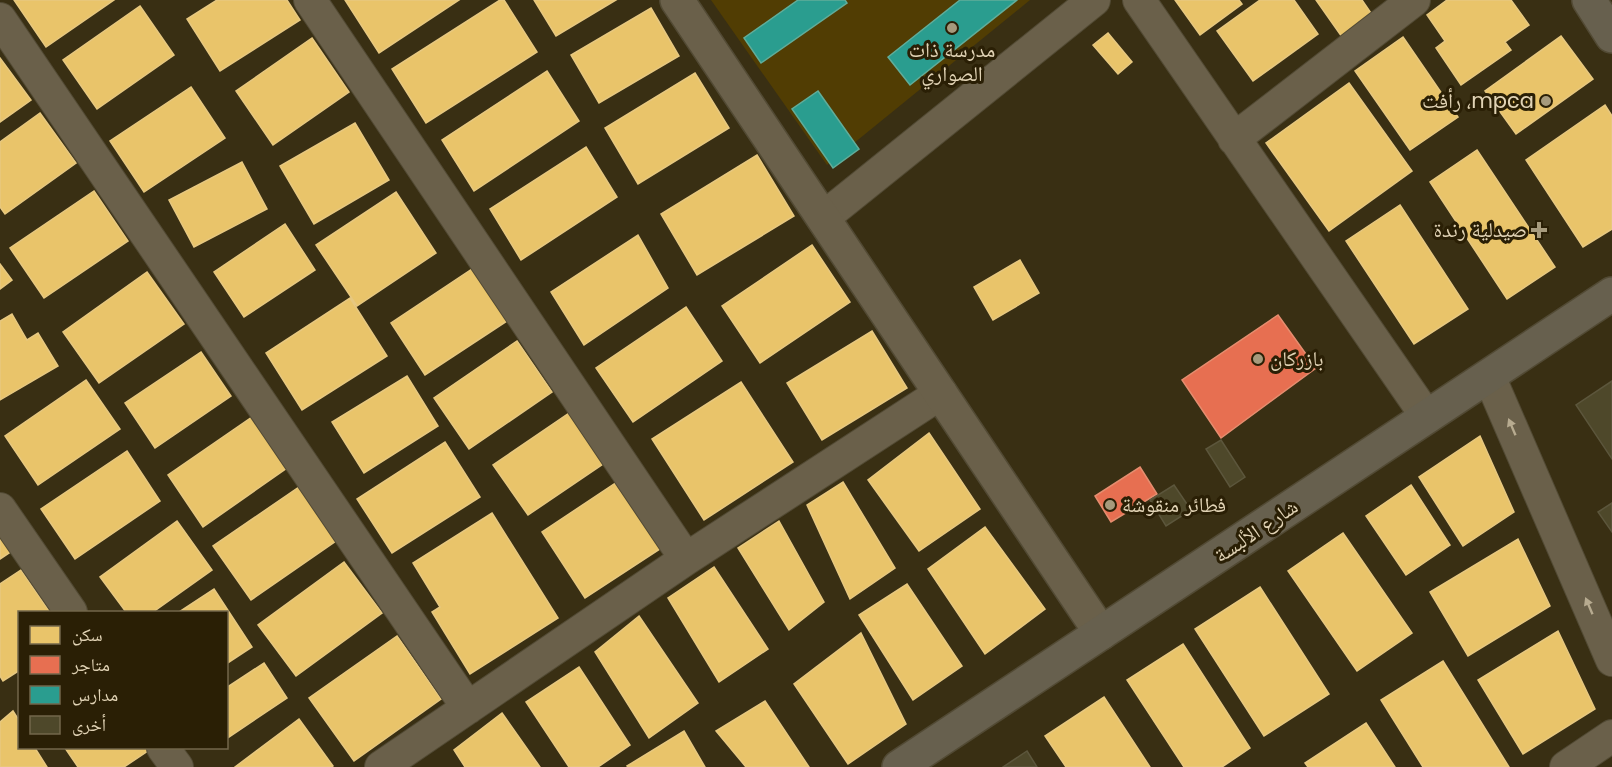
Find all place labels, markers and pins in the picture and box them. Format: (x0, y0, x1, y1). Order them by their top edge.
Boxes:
marker: مدرسة ذات الصواري (945, 21, 959, 35)
place label: مدرسة ذات الصواري (909, 35, 995, 90)
place label: رأفت ،mpca (1422, 86, 1534, 115)
marker: رأفت ،mpca (1539, 94, 1553, 108)
place label: صيدلية رندة (1433, 215, 1527, 244)
marker: صيدلية رندة (1532, 223, 1546, 237)
place label: بازركان (1270, 344, 1324, 373)
marker: بازركان (1251, 352, 1265, 366)
place label: فطائر منقوشة (1122, 490, 1226, 519)
marker: فطائر منقوشة (1103, 498, 1117, 512)

